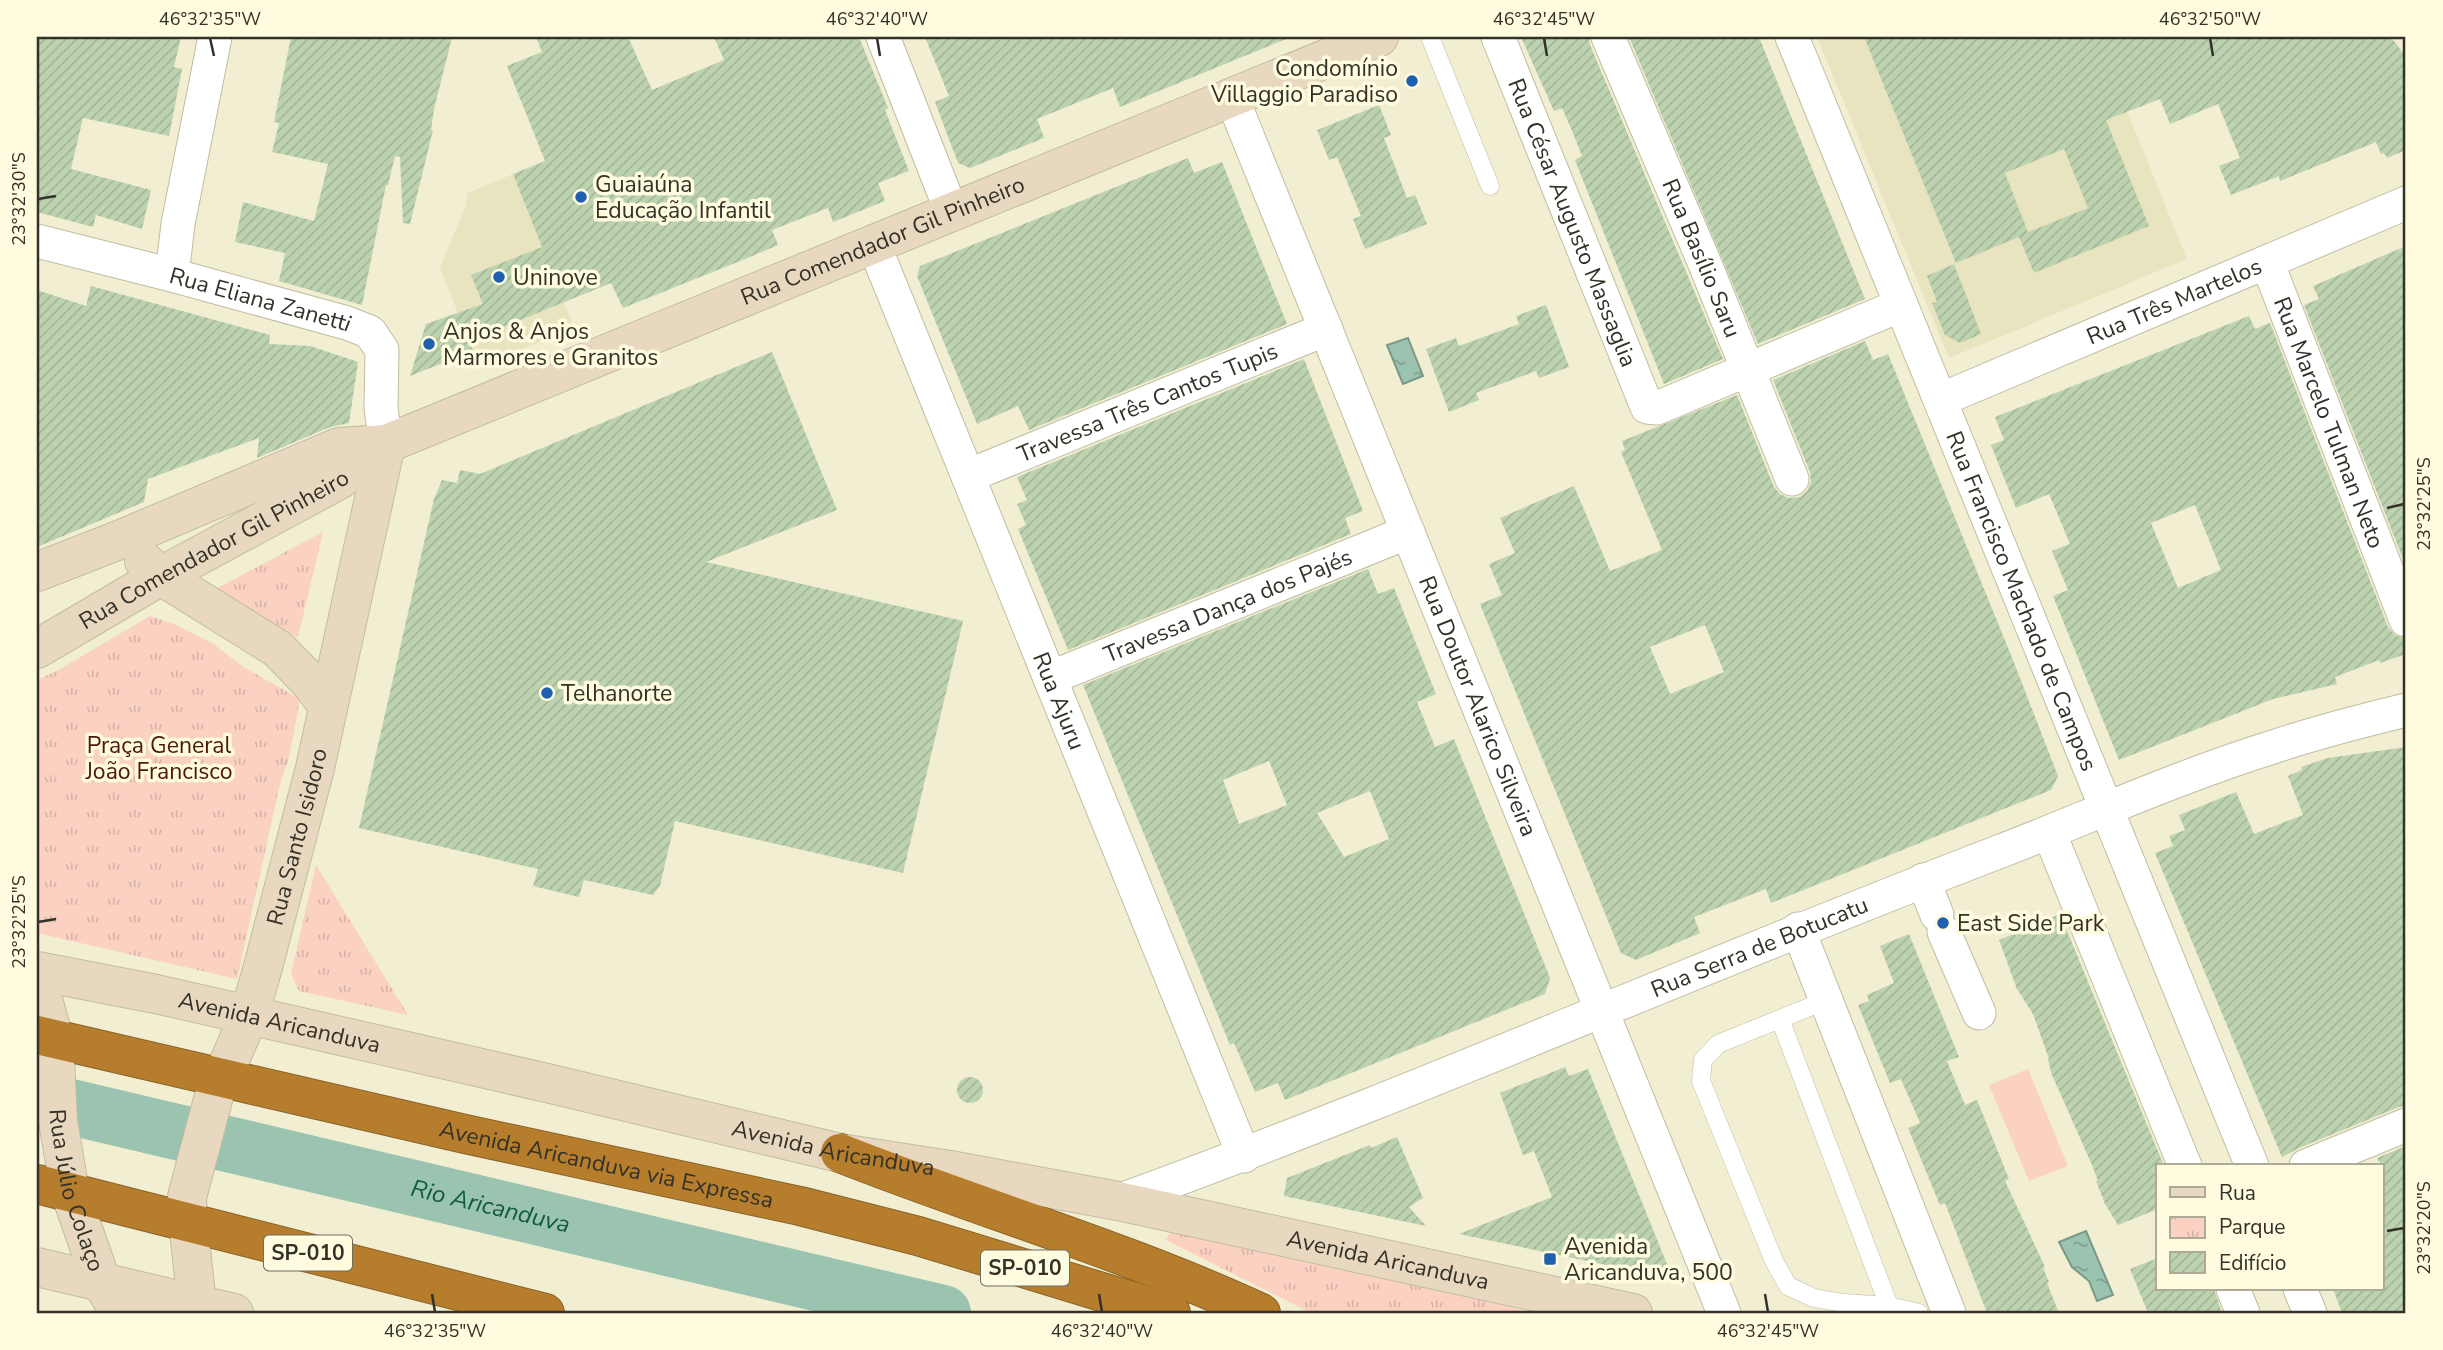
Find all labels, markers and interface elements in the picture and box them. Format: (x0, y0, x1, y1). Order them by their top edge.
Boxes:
text: 46°32'35"W (159, 7, 261, 31)
text: 46°32'40"W (826, 7, 928, 31)
text: 46°32'45"W (1493, 7, 1595, 31)
text: 46°32'50"W (2159, 7, 2261, 31)
place label: Condomínio Villaggio Paradiso (1210, 53, 1398, 110)
marker: Condomínio Villaggio Paradiso (1404, 73, 1420, 89)
street label: Rua César Augusto Massaglia (1500, 74, 1644, 372)
text: 23°32'30"S (7, 152, 31, 246)
place label: Guaiaúna Educação Infantil (595, 169, 771, 226)
street label: Rua Comendador Gil Pinheiro (736, 169, 1029, 313)
street label: Rua Basílio Saru (1654, 174, 1748, 342)
marker: Guaiaúna Educação Infantil (573, 189, 589, 205)
street label: Rua Três Martelos (2082, 251, 2266, 352)
street label: Rua Eliana Zanetti (166, 260, 356, 339)
place label: Uninove (513, 262, 598, 293)
marker: Uninove (491, 269, 507, 285)
street label: Rua Marcelo Tulman Neto (2266, 292, 2392, 553)
place label: Anjos & Anjos Marmores e Granitos (443, 316, 658, 373)
street label: Travessa Três Cantos Tupis (1013, 335, 1283, 470)
marker: Anjos & Anjos Marmores e Granitos (421, 336, 437, 352)
street label: Rua Francisco Machado de Campos (1938, 427, 2104, 776)
text: 23°32'25"S (2412, 457, 2436, 551)
street label: Rua Comendador Gil Pinheiro (73, 463, 356, 637)
street label: Travessa Dança dos Pajés (1099, 541, 1357, 670)
street label: Rua Doutor Alarico Silveira (1411, 571, 1544, 841)
street label: Rua Ajuru (1025, 648, 1092, 754)
place label: Telhanorte (561, 678, 672, 709)
marker: Telhanorte (539, 685, 555, 701)
park label: Praça General João Francisco (84, 730, 233, 787)
street label: Rua Santo Isidoro (260, 745, 335, 929)
text: 23°32'25"S (7, 875, 31, 969)
street label: Rua Serra de Botucatu (1646, 889, 1873, 1005)
place label: East Side Park (1957, 908, 2105, 939)
marker: East Side Park (1935, 915, 1951, 931)
street label: Avenida Aricanduva (175, 985, 384, 1061)
street label: Rua Júlio Colaço (41, 1108, 112, 1276)
street label: Avenida Aricanduva (729, 1113, 937, 1183)
street label: Avenida Aricanduva via Expressa (436, 1114, 776, 1216)
legend (2156, 1164, 2384, 1290)
water label: Rio Aricanduva (408, 1172, 573, 1240)
text: Rua (2219, 1179, 2256, 1207)
text: 23°32'20"S (2412, 1181, 2436, 1275)
text: Parque (2219, 1213, 2286, 1241)
street label: Avenida Aricanduva (1284, 1223, 1492, 1297)
place label: Avenida Aricanduva, 500 (1564, 1231, 1733, 1288)
road number: SP-010 (264, 1236, 352, 1270)
text: Edifício (2219, 1249, 2286, 1277)
road number: SP-010 (981, 1250, 1069, 1286)
marker: Avenida Aricanduva, 500 (1542, 1251, 1558, 1267)
text: 46°32'35"W (384, 1319, 486, 1343)
text: 46°32'40"W (1051, 1319, 1153, 1343)
text: 46°32'45"W (1717, 1319, 1819, 1343)

